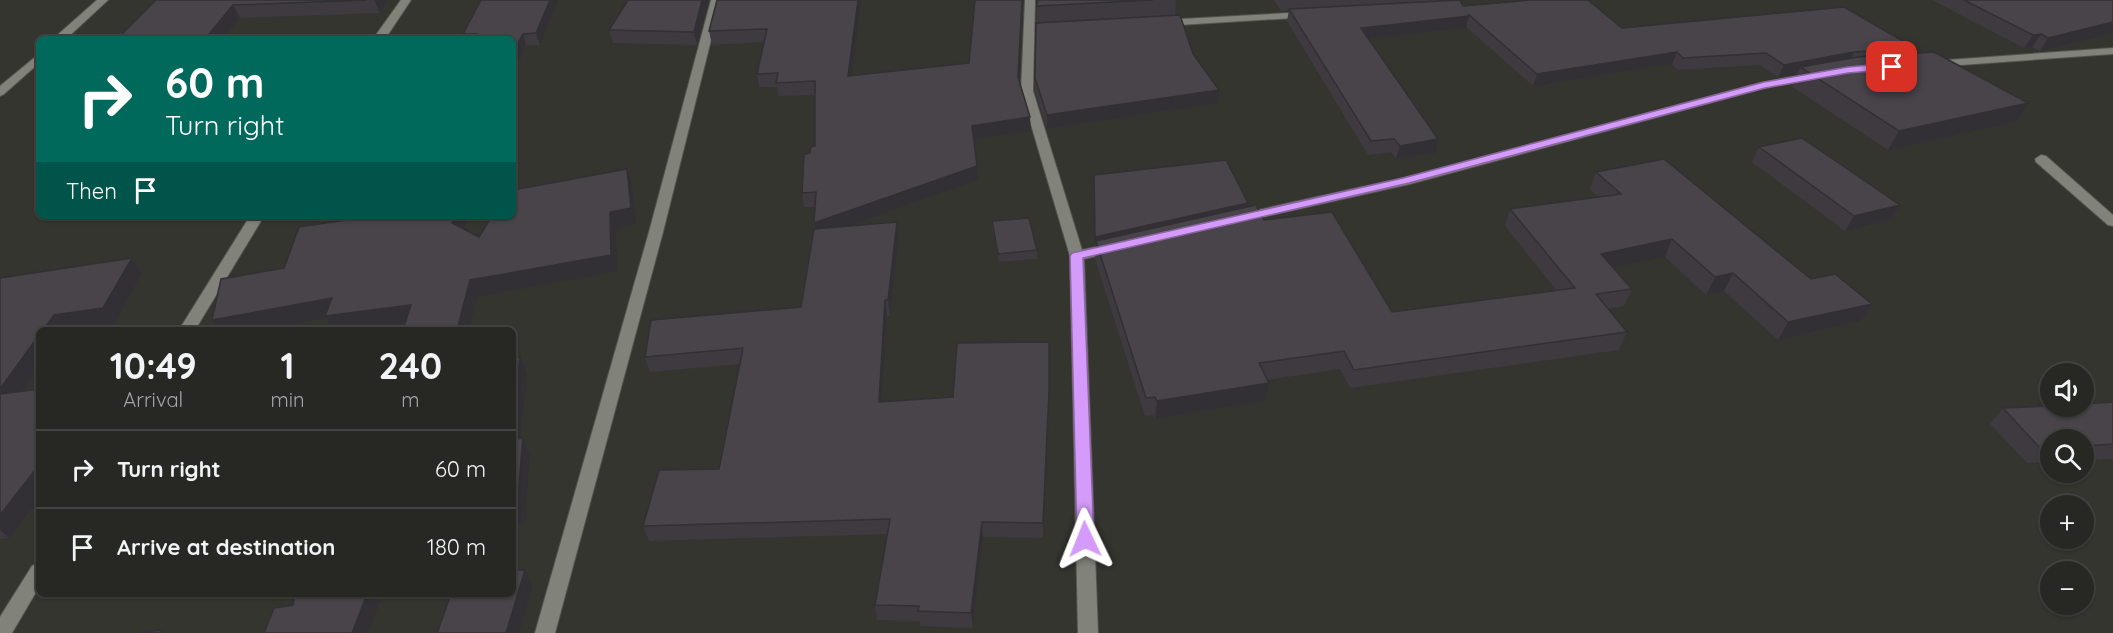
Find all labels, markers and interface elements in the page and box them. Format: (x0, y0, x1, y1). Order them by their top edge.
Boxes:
pin (1866, 41, 1917, 92)
icon: arrive (1875, 50, 1908, 83)
text: 60 m (165, 56, 265, 109)
icon: right (66, 60, 144, 138)
text: Turn right (165, 108, 284, 142)
icon: arrive (129, 174, 162, 207)
text: Then (66, 177, 117, 205)
text: 10:49 (110, 343, 197, 388)
text: 1 (281, 343, 295, 388)
text: 240 (378, 343, 442, 388)
map controls (2040, 363, 2094, 615)
button: sound (2040, 363, 2094, 417)
text: Arrival (123, 387, 183, 412)
text: min (270, 387, 305, 412)
text: m (401, 387, 419, 412)
button: search (2040, 429, 2094, 483)
icon: right (66, 453, 99, 486)
text: Turn right (117, 455, 221, 483)
text: 60 m (435, 455, 486, 483)
button: + (2040, 495, 2094, 549)
position arrow (1053, 507, 1117, 571)
icon: arrive (66, 531, 99, 564)
text: Arrive at destination (117, 533, 335, 561)
text: 180 m (427, 533, 486, 561)
button: − (2040, 561, 2094, 615)

